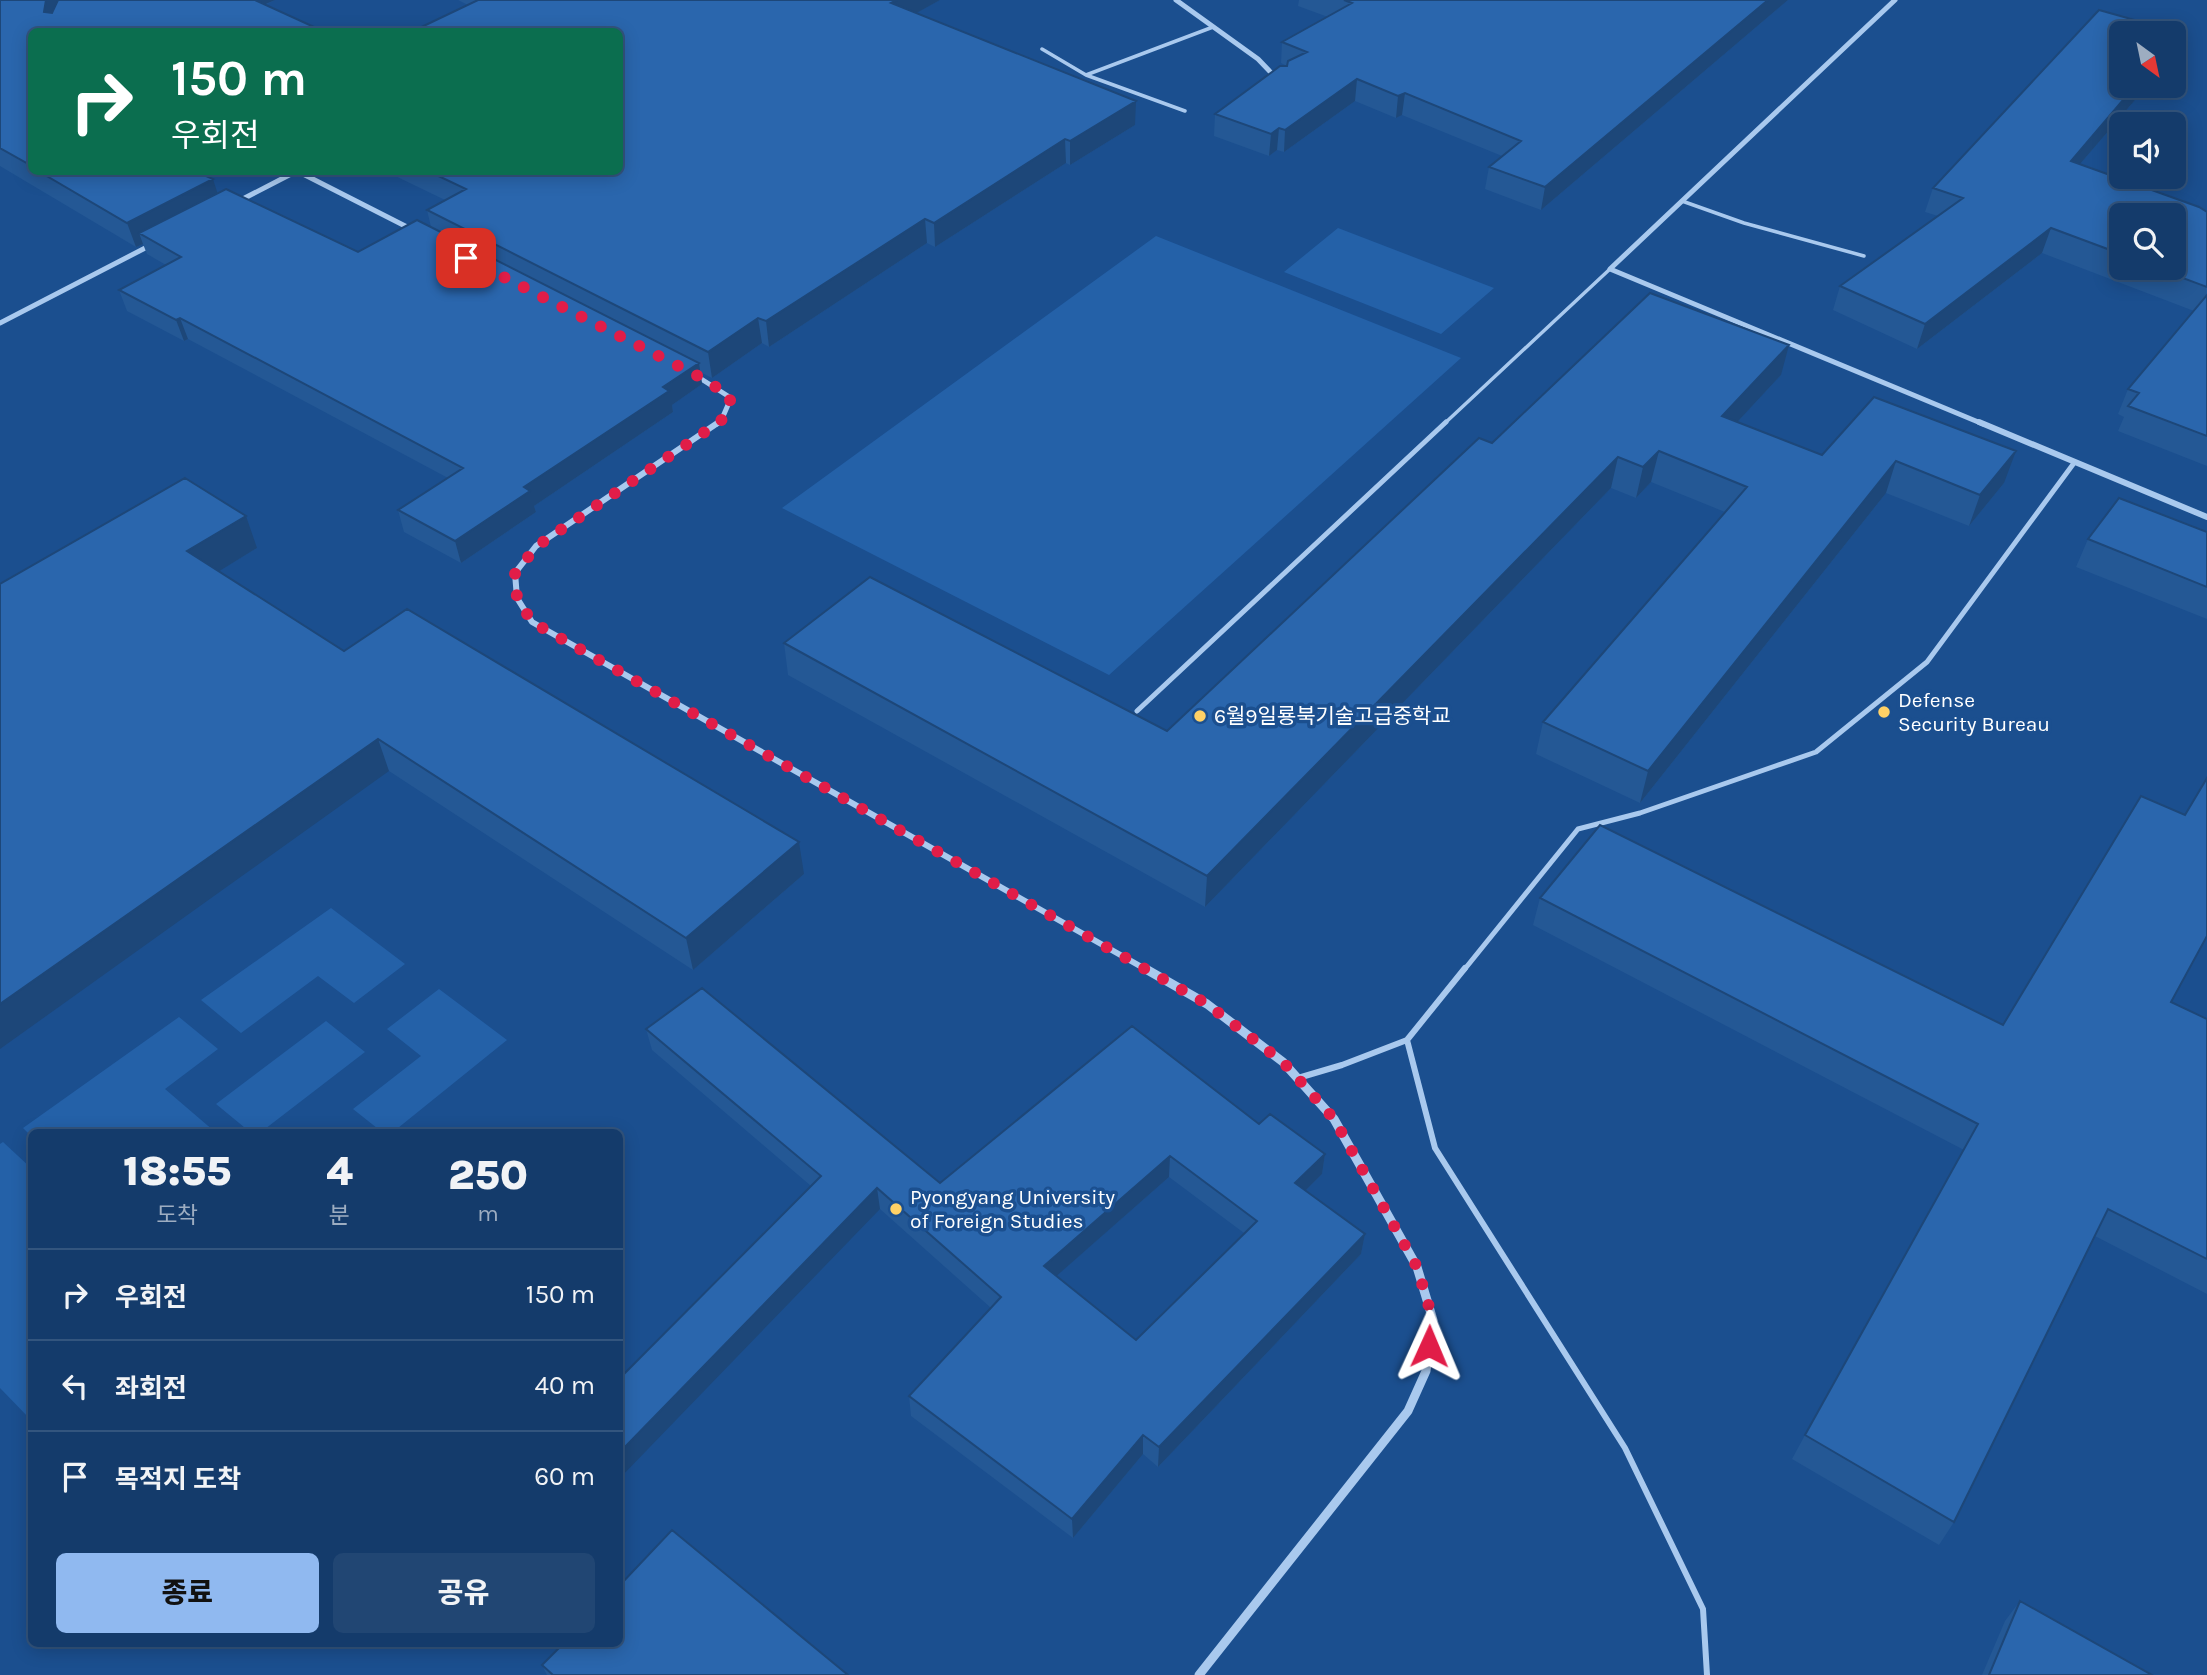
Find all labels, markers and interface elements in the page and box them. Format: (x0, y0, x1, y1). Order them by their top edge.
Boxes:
north arrow (2109, 21, 2186, 98)
map controls (2109, 21, 2186, 280)
text: 150 m (171, 50, 307, 107)
icon: right (56, 56, 147, 147)
button: sound (2109, 112, 2186, 189)
text: 우회전 (171, 117, 259, 154)
button: search (2109, 203, 2186, 280)
pin (436, 228, 496, 288)
icon: arrive (447, 239, 485, 277)
place label: Defense Security Bureau (1898, 688, 2050, 736)
place label: 6월9일룡북기술고급중학교 (1214, 704, 1451, 728)
marker: Defense Security Bureau (1876, 704, 1892, 720)
marker: 6월9일룡북기술고급중학교 (1192, 708, 1208, 724)
text: 18:55 (123, 1146, 231, 1196)
text: 4 (326, 1146, 353, 1196)
text: 250 (448, 1150, 528, 1200)
place label: Pyongyang University of Foreign Studies (910, 1185, 1115, 1233)
text: m (477, 1200, 499, 1227)
marker: Pyongyang University of Foreign Studies (888, 1201, 904, 1217)
text: 도착 (156, 1202, 198, 1229)
text: 분 (329, 1202, 350, 1229)
icon: right (56, 1276, 94, 1314)
text: 150 m (526, 1279, 595, 1310)
text: 우회전 (115, 1282, 187, 1313)
position arrow (1392, 1309, 1466, 1383)
icon: left (56, 1367, 94, 1405)
text: 40 m (535, 1370, 595, 1401)
text: 좌회전 (115, 1373, 187, 1404)
icon: arrive (56, 1458, 94, 1496)
text: 60 m (534, 1461, 595, 1492)
text: 목적지 도착 (115, 1464, 241, 1495)
button: 종료 (56, 1553, 319, 1633)
button: 공유 (333, 1553, 595, 1633)

